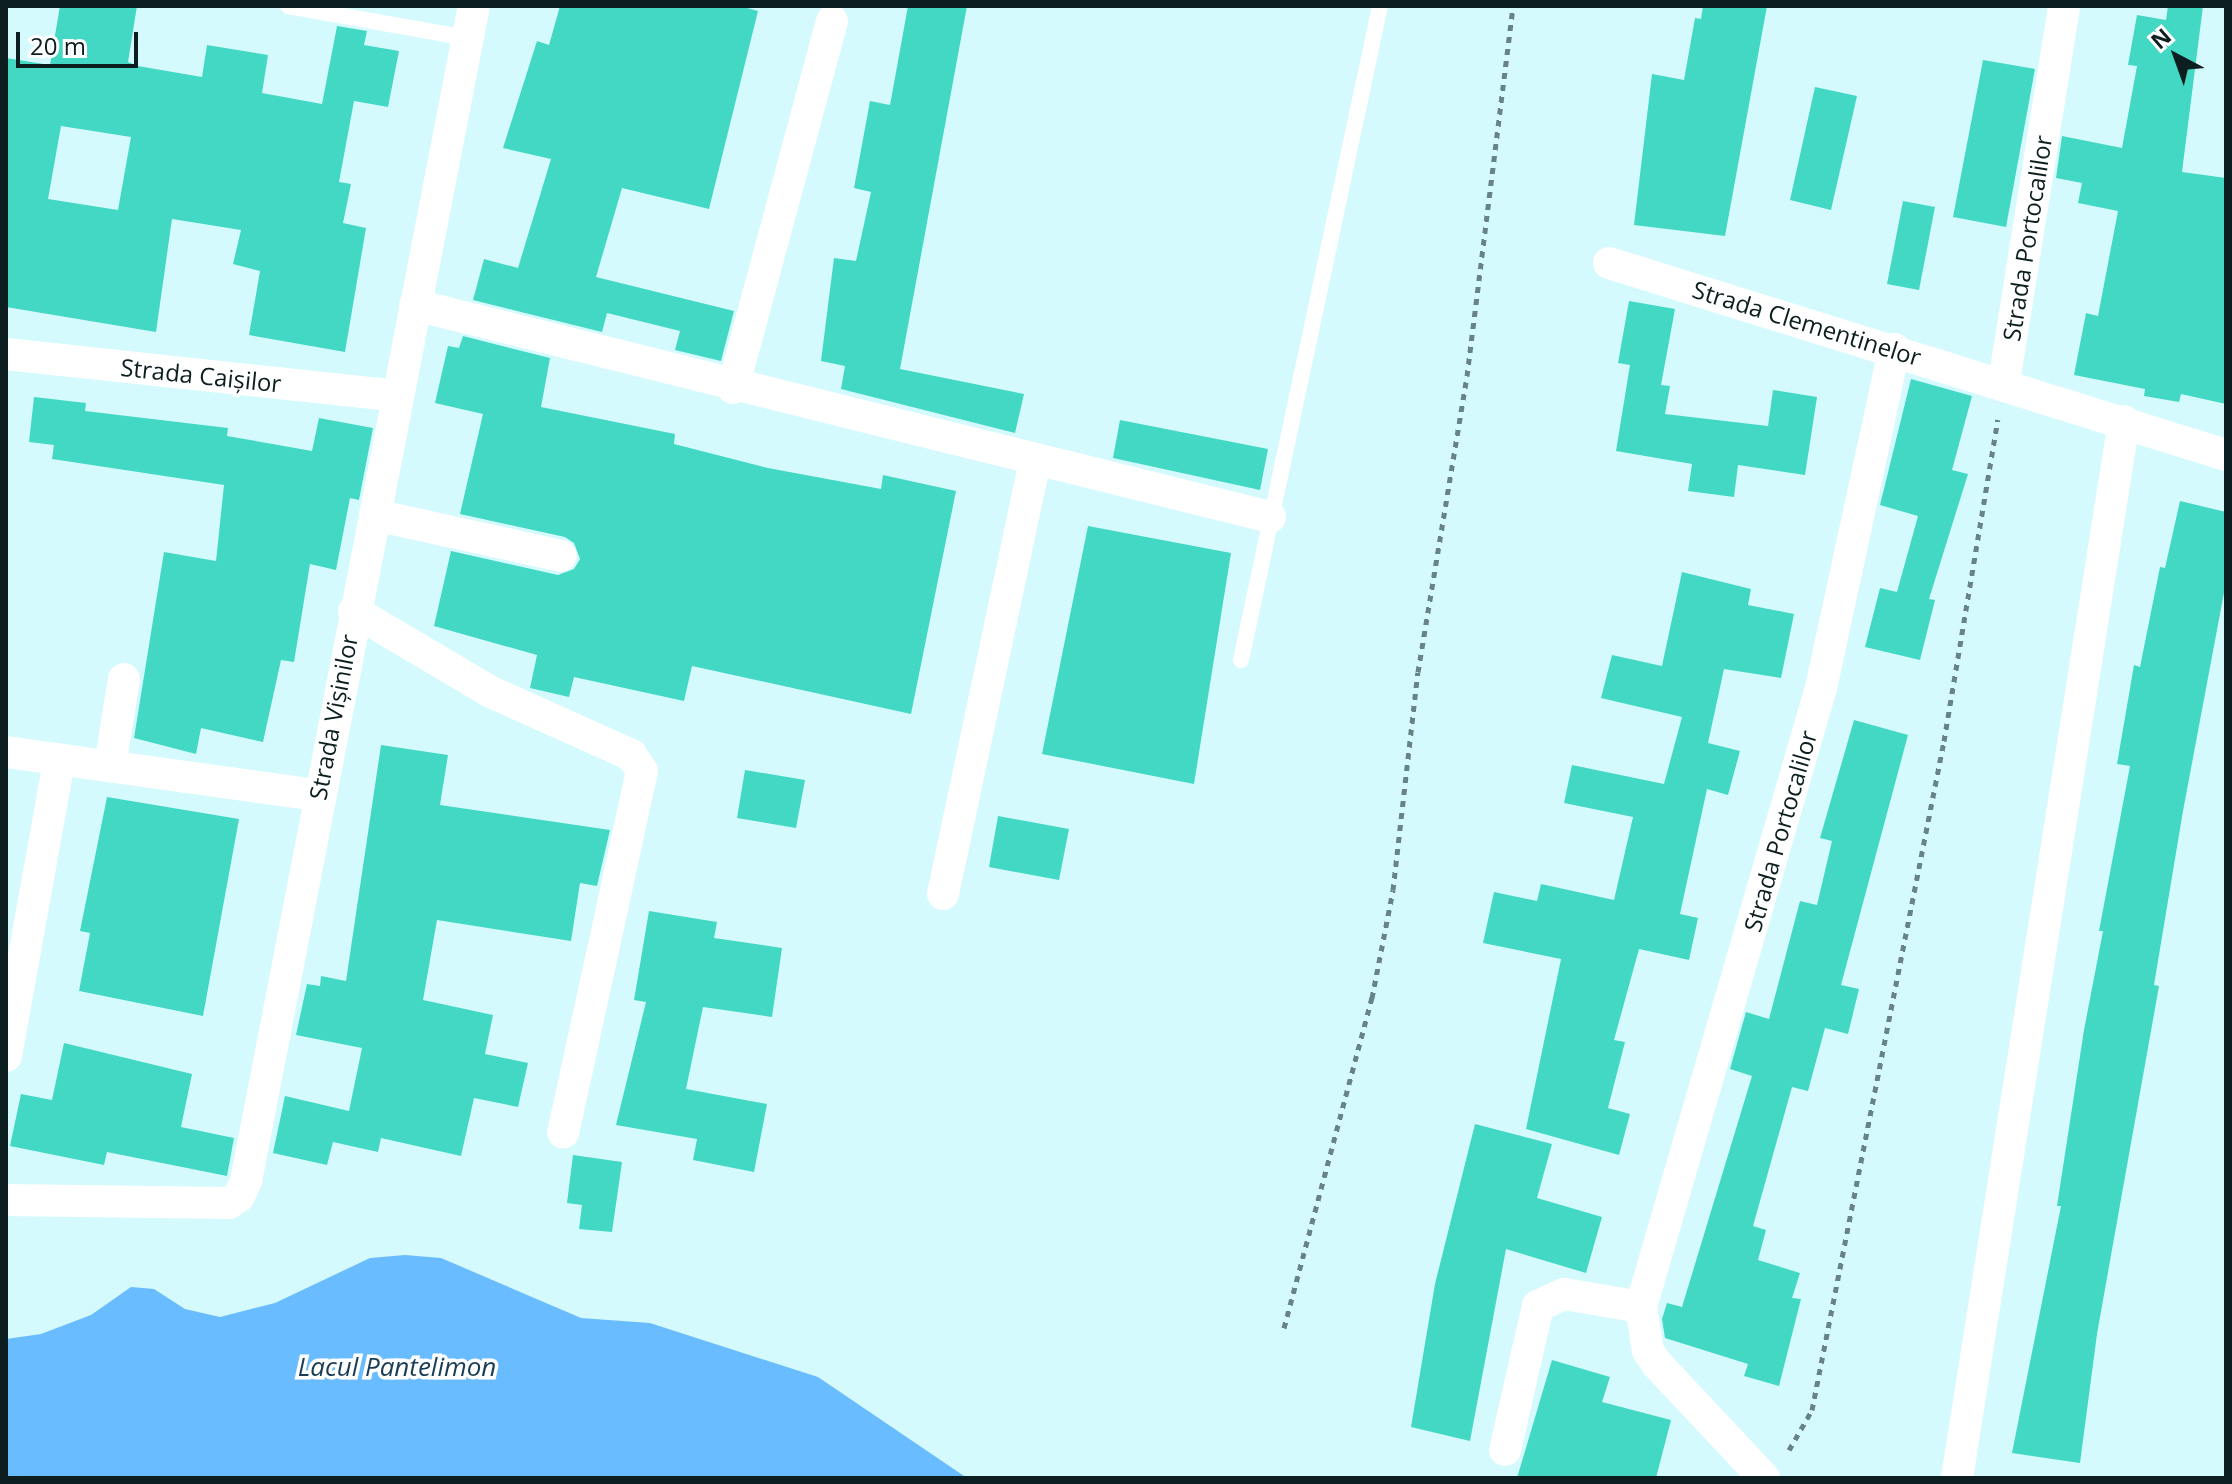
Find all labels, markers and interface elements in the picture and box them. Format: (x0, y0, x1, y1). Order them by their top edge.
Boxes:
scale bar (20, 16, 142, 66)
north arrow (2136, 16, 2216, 96)
text: N (2144, 21, 2177, 55)
text: 20 m (30, 29, 86, 62)
street label: Strada Portocalilor (1997, 133, 2057, 343)
street label: Strada Clementinelor (1689, 275, 1925, 371)
street label: Strada Caișilor (119, 352, 283, 398)
street label: Strada Vișinilor (303, 632, 363, 802)
street label: Strada Portocalilor (1737, 727, 1823, 935)
water label: Lacul Pantelimon (298, 1351, 496, 1383)

